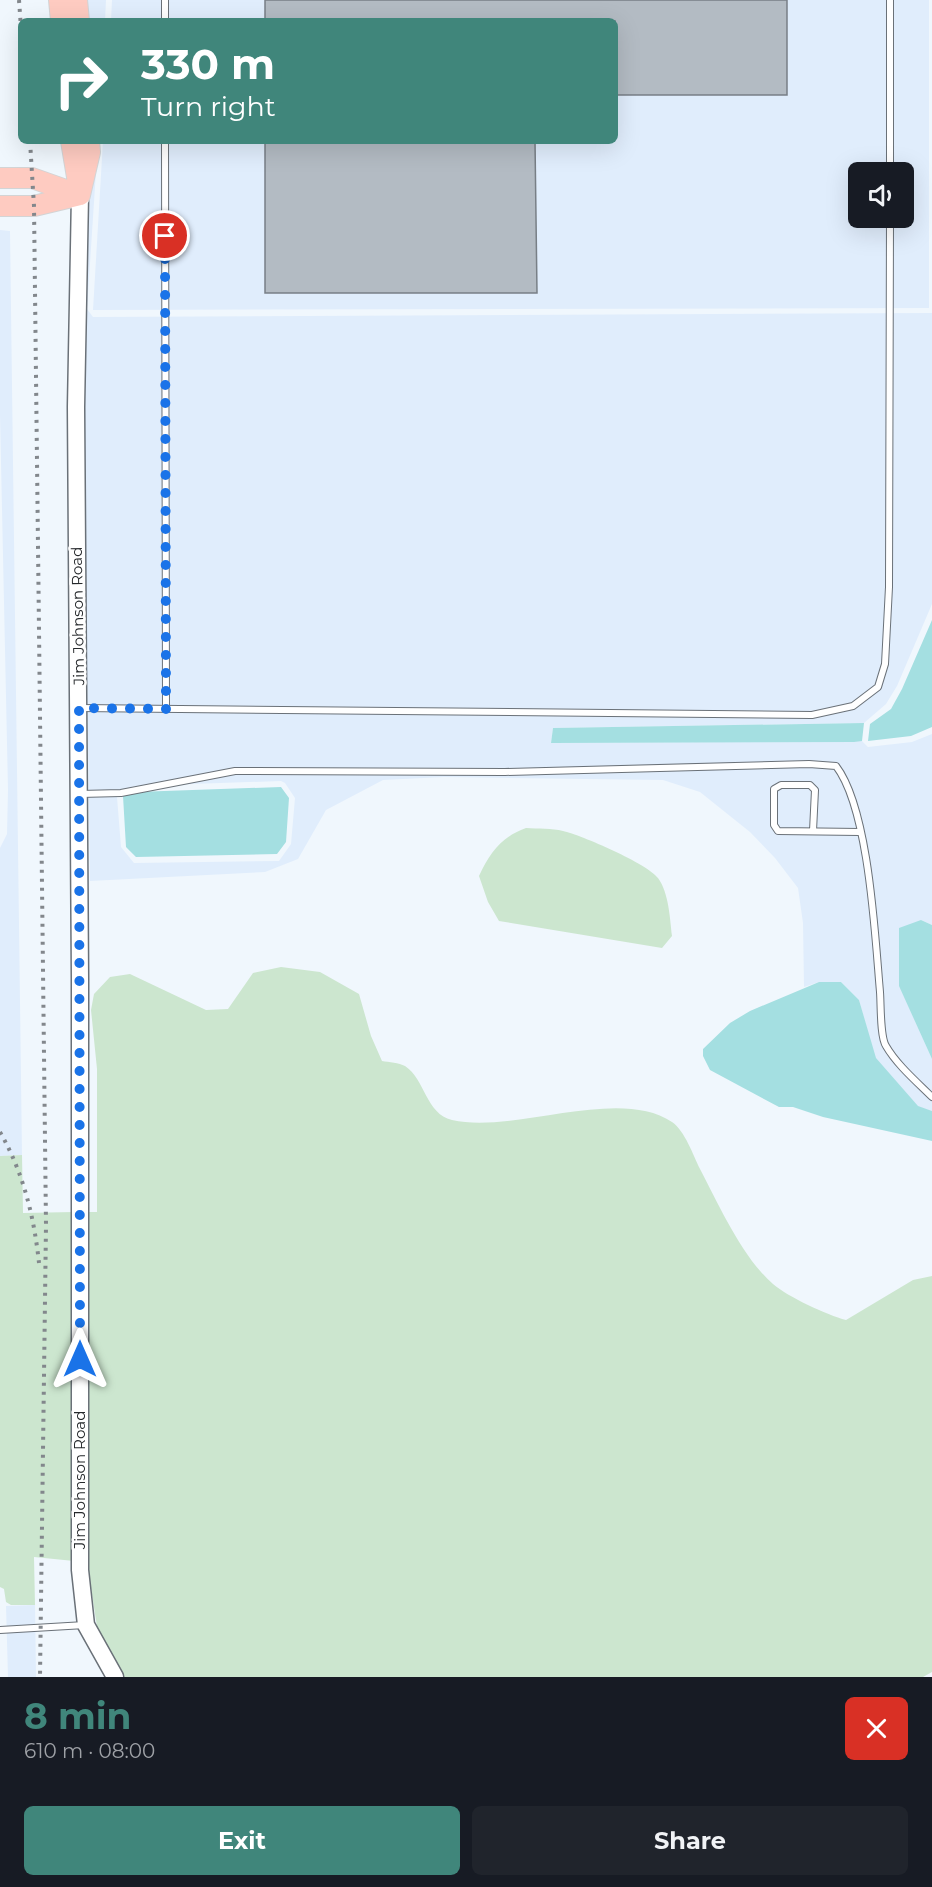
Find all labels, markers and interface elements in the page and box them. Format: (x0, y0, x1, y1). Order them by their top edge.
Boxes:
text: 330 m (141, 38, 275, 90)
icon: right (42, 42, 120, 120)
text: Turn right (141, 90, 276, 123)
map controls (848, 162, 914, 228)
button: sound (848, 162, 914, 228)
pin (139, 210, 190, 261)
icon: arrive (148, 219, 181, 252)
street label: Jim Johnson Road (67, 547, 88, 686)
position arrow (48, 1327, 112, 1391)
street label: Jim Johnson Road (70, 1411, 89, 1550)
text: 8 min (24, 1694, 131, 1738)
button: close (845, 1697, 908, 1760)
text: 610 m · 08:00 (24, 1739, 155, 1763)
button: Exit (24, 1806, 460, 1875)
button: Share (472, 1806, 908, 1875)

